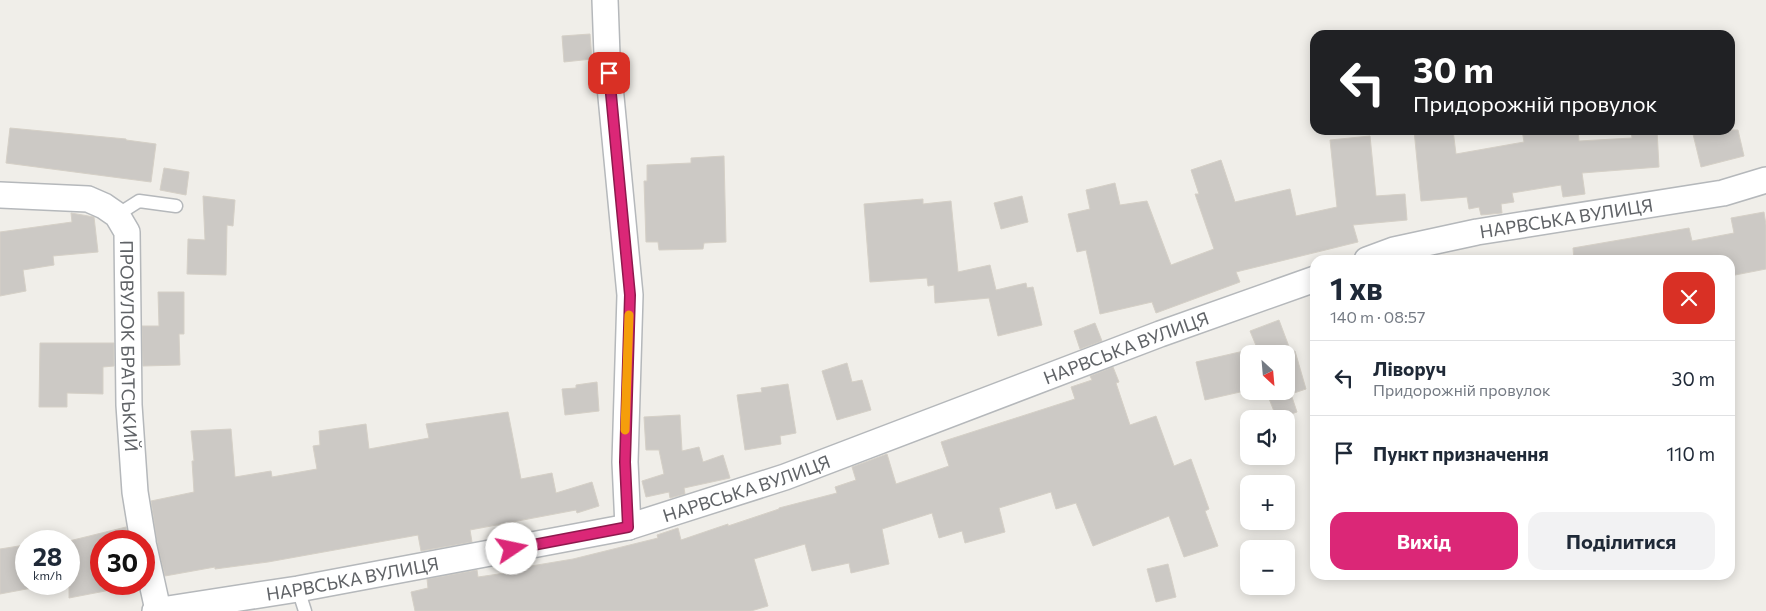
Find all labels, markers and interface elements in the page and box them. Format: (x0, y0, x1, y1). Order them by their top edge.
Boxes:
text: 30 m (1413, 47, 1494, 90)
icon: left (1330, 50, 1395, 115)
pin (588, 52, 630, 94)
icon: arrive (595, 59, 623, 87)
text: Придорожній провулок (1413, 90, 1657, 117)
street label: НАРВСЬКА ВУЛИЦЯ (1478, 193, 1654, 242)
street label: ПРОВУЛОК БРАТСЬКИЙ (116, 240, 143, 452)
text: 1 хв (1330, 269, 1383, 306)
button: close (1663, 272, 1715, 324)
street label: НАРВСЬКА ВУЛИЦЯ (1040, 307, 1212, 389)
text: 140 m · 08:57 (1330, 307, 1425, 326)
north arrow (1240, 345, 1295, 400)
map controls (1240, 345, 1295, 595)
text: Ліворуч (1373, 357, 1446, 380)
icon: left (1330, 364, 1358, 392)
text: 30 m (1672, 367, 1715, 390)
text: Придорожній провулок (1373, 380, 1551, 399)
button: sound (1240, 410, 1295, 465)
icon: arrive (1330, 439, 1358, 467)
text: Пункт призначення (1373, 442, 1549, 465)
text: 110 m (1666, 442, 1715, 465)
street label: НАРВСЬКА ВУЛИЦЯ (660, 450, 833, 526)
button: + (1240, 475, 1295, 530)
button: Вихід (1330, 512, 1518, 570)
button: Поділитися (1528, 512, 1715, 570)
position arrow (485, 522, 537, 574)
speed limit sign: 30 (90, 530, 155, 595)
button: − (1240, 540, 1295, 595)
text: 28 (33, 541, 62, 571)
street label: НАРВСЬКА ВУЛИЦЯ (264, 552, 441, 605)
text: km/h (33, 568, 62, 582)

